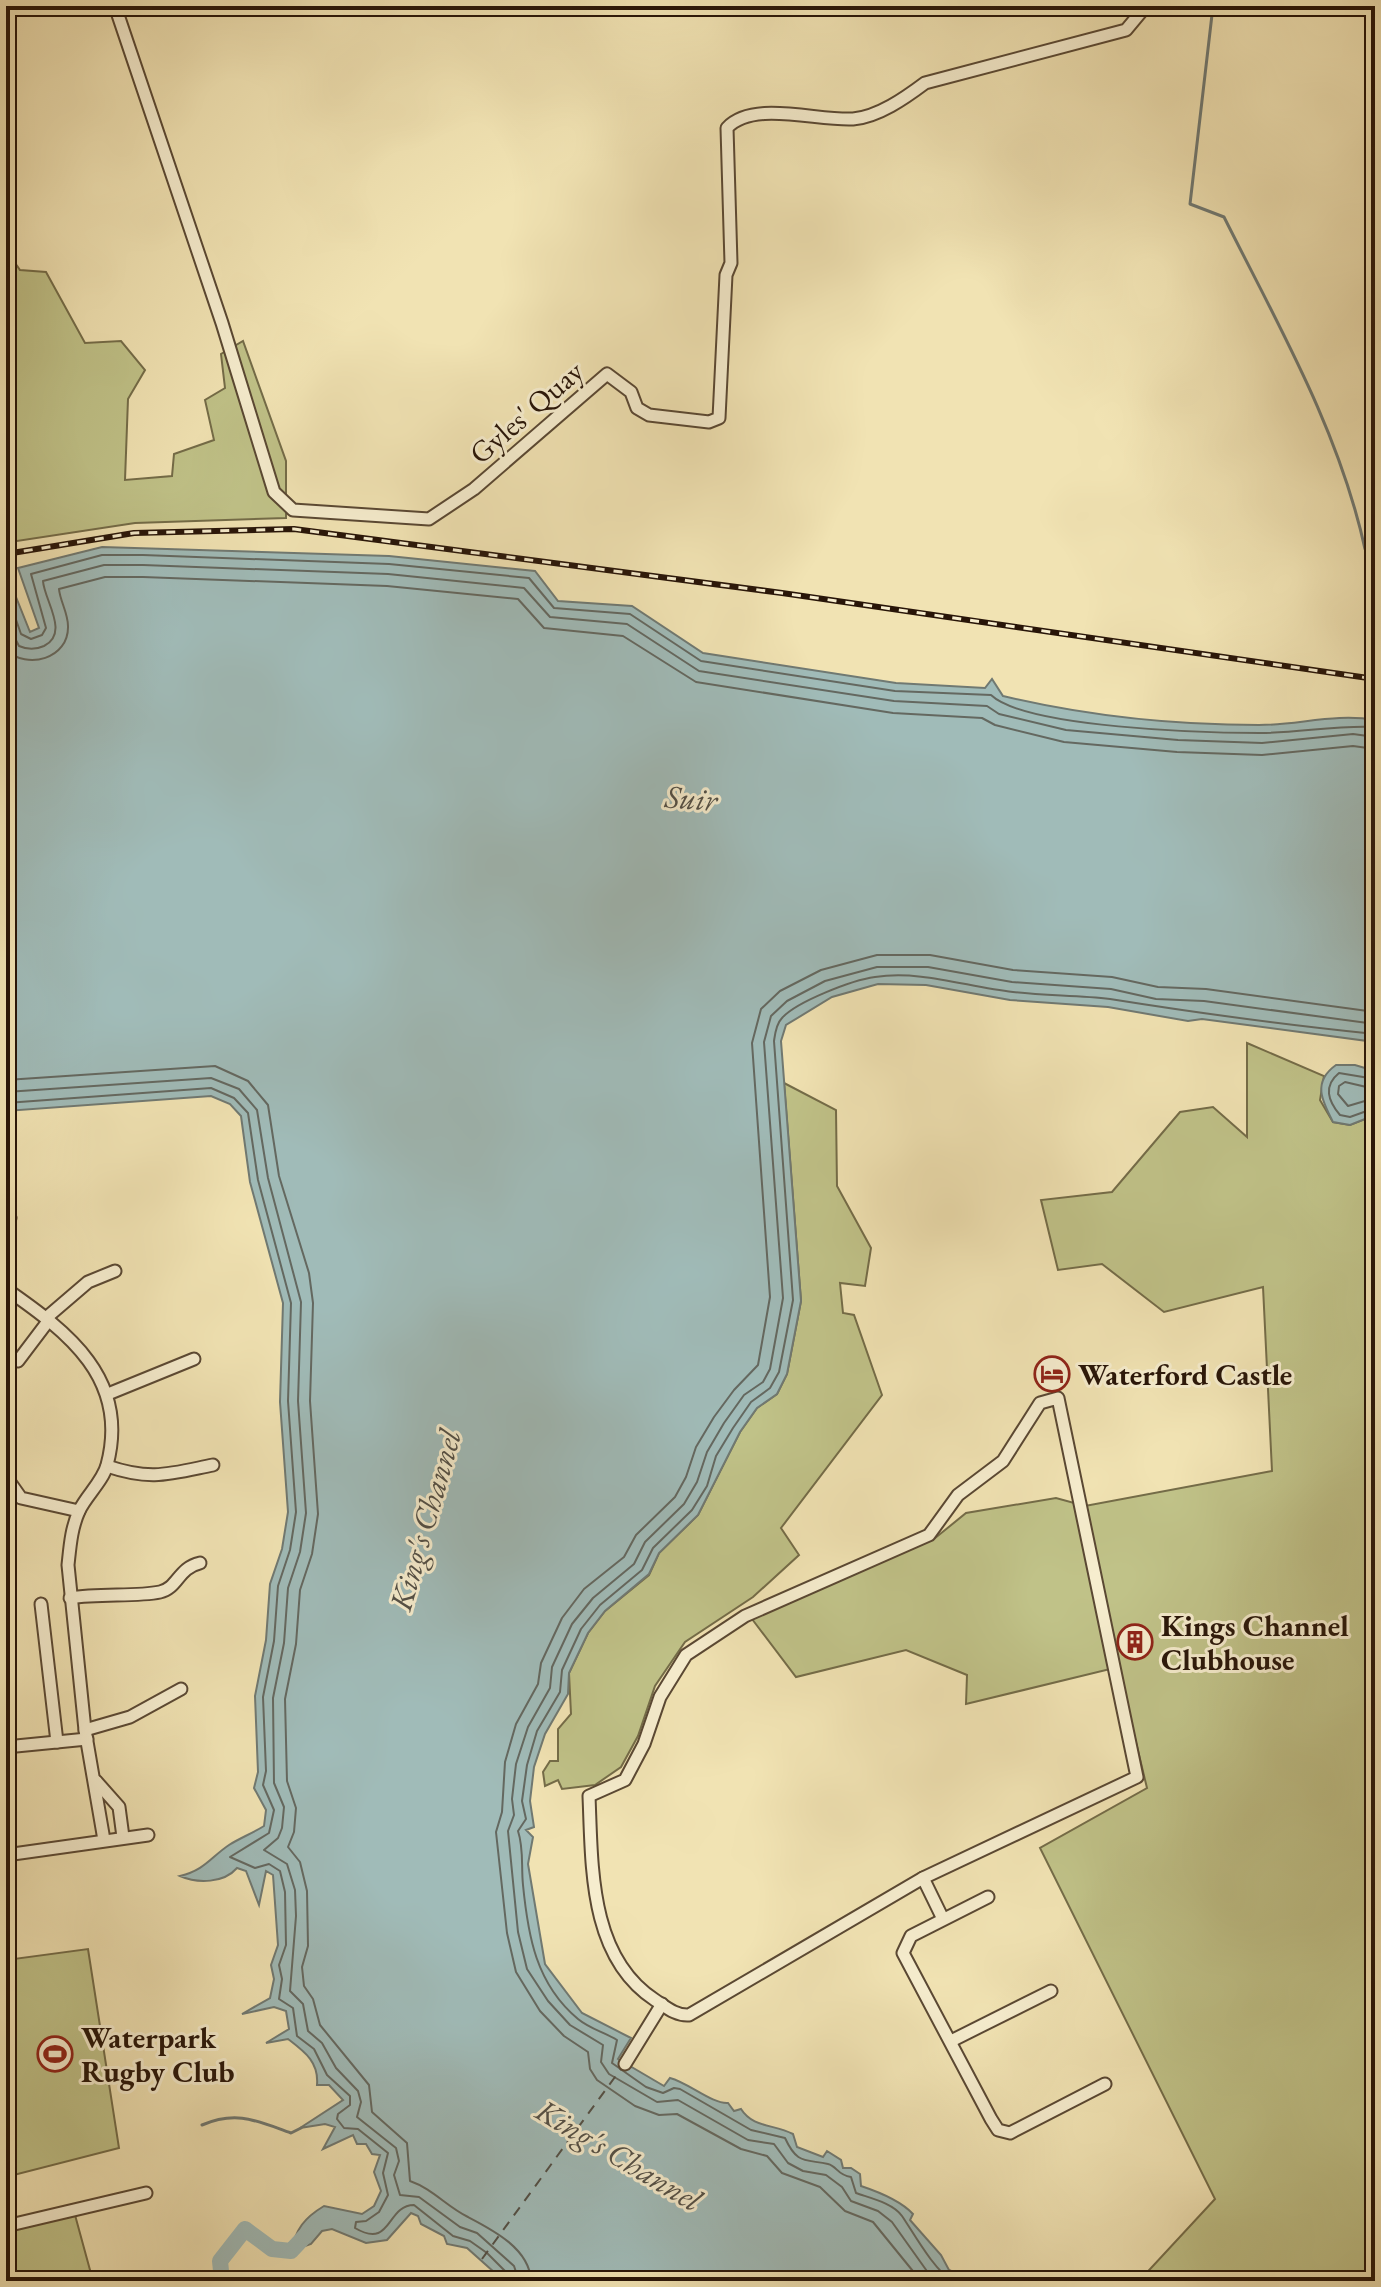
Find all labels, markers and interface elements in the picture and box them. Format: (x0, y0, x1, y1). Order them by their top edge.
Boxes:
street label: Gyles' Quay (461, 351, 592, 472)
water label: Suir (662, 775, 720, 821)
hotel icon: Waterford Castle (1033, 1355, 1071, 1393)
place label: Waterford Castle (1078, 1355, 1292, 1394)
water label: King's Channel (379, 1424, 471, 1616)
place label: Kings Channel Clubhouse (1161, 1606, 1349, 1679)
building icon: Kings Channel Clubhouse (1116, 1623, 1154, 1661)
place label: Waterpark Rugby Club (81, 2018, 235, 2091)
sports icon: Waterpark Rugby Club (36, 2035, 74, 2073)
water label: King's Channel (527, 2089, 710, 2221)

